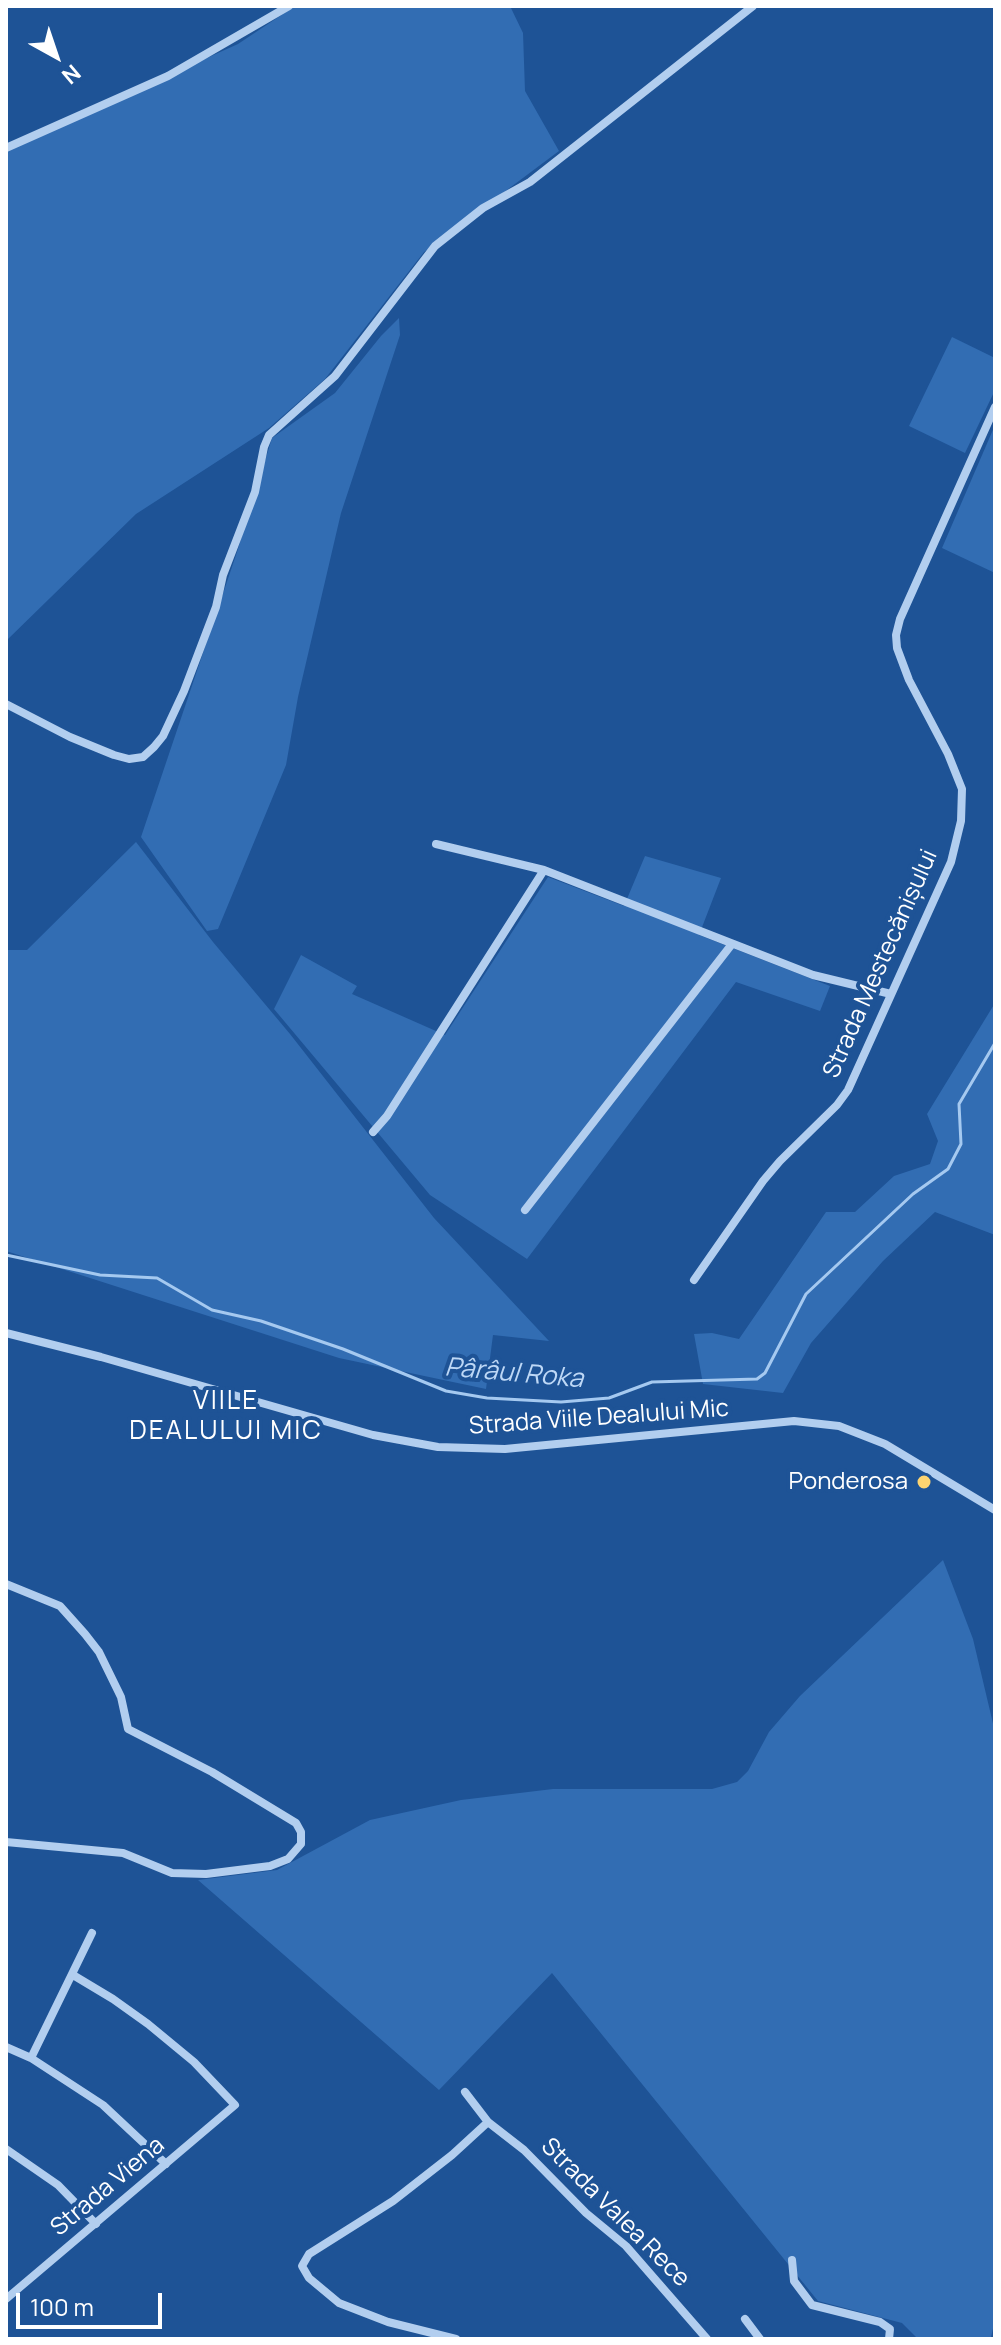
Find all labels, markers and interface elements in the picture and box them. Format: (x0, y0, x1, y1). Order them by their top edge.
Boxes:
north arrow (16, 16, 96, 96)
text: N (56, 58, 87, 91)
street label: Strada Mestecănișului (818, 845, 944, 1083)
water label: Pârâul Roka (444, 1352, 584, 1396)
district label: VIILE DEALULUI MIC (129, 1386, 323, 1448)
street label: Strada Viile Dealului Mic (468, 1395, 730, 1441)
place label: Ponderosa (789, 1468, 908, 1496)
marker: Ponderosa (915, 1473, 933, 1491)
street label: Strada Viena (45, 2131, 171, 2243)
street label: Strada Valea Rece (535, 2133, 695, 2293)
scale bar (20, 2277, 166, 2327)
text: 100 m (30, 2290, 94, 2323)

